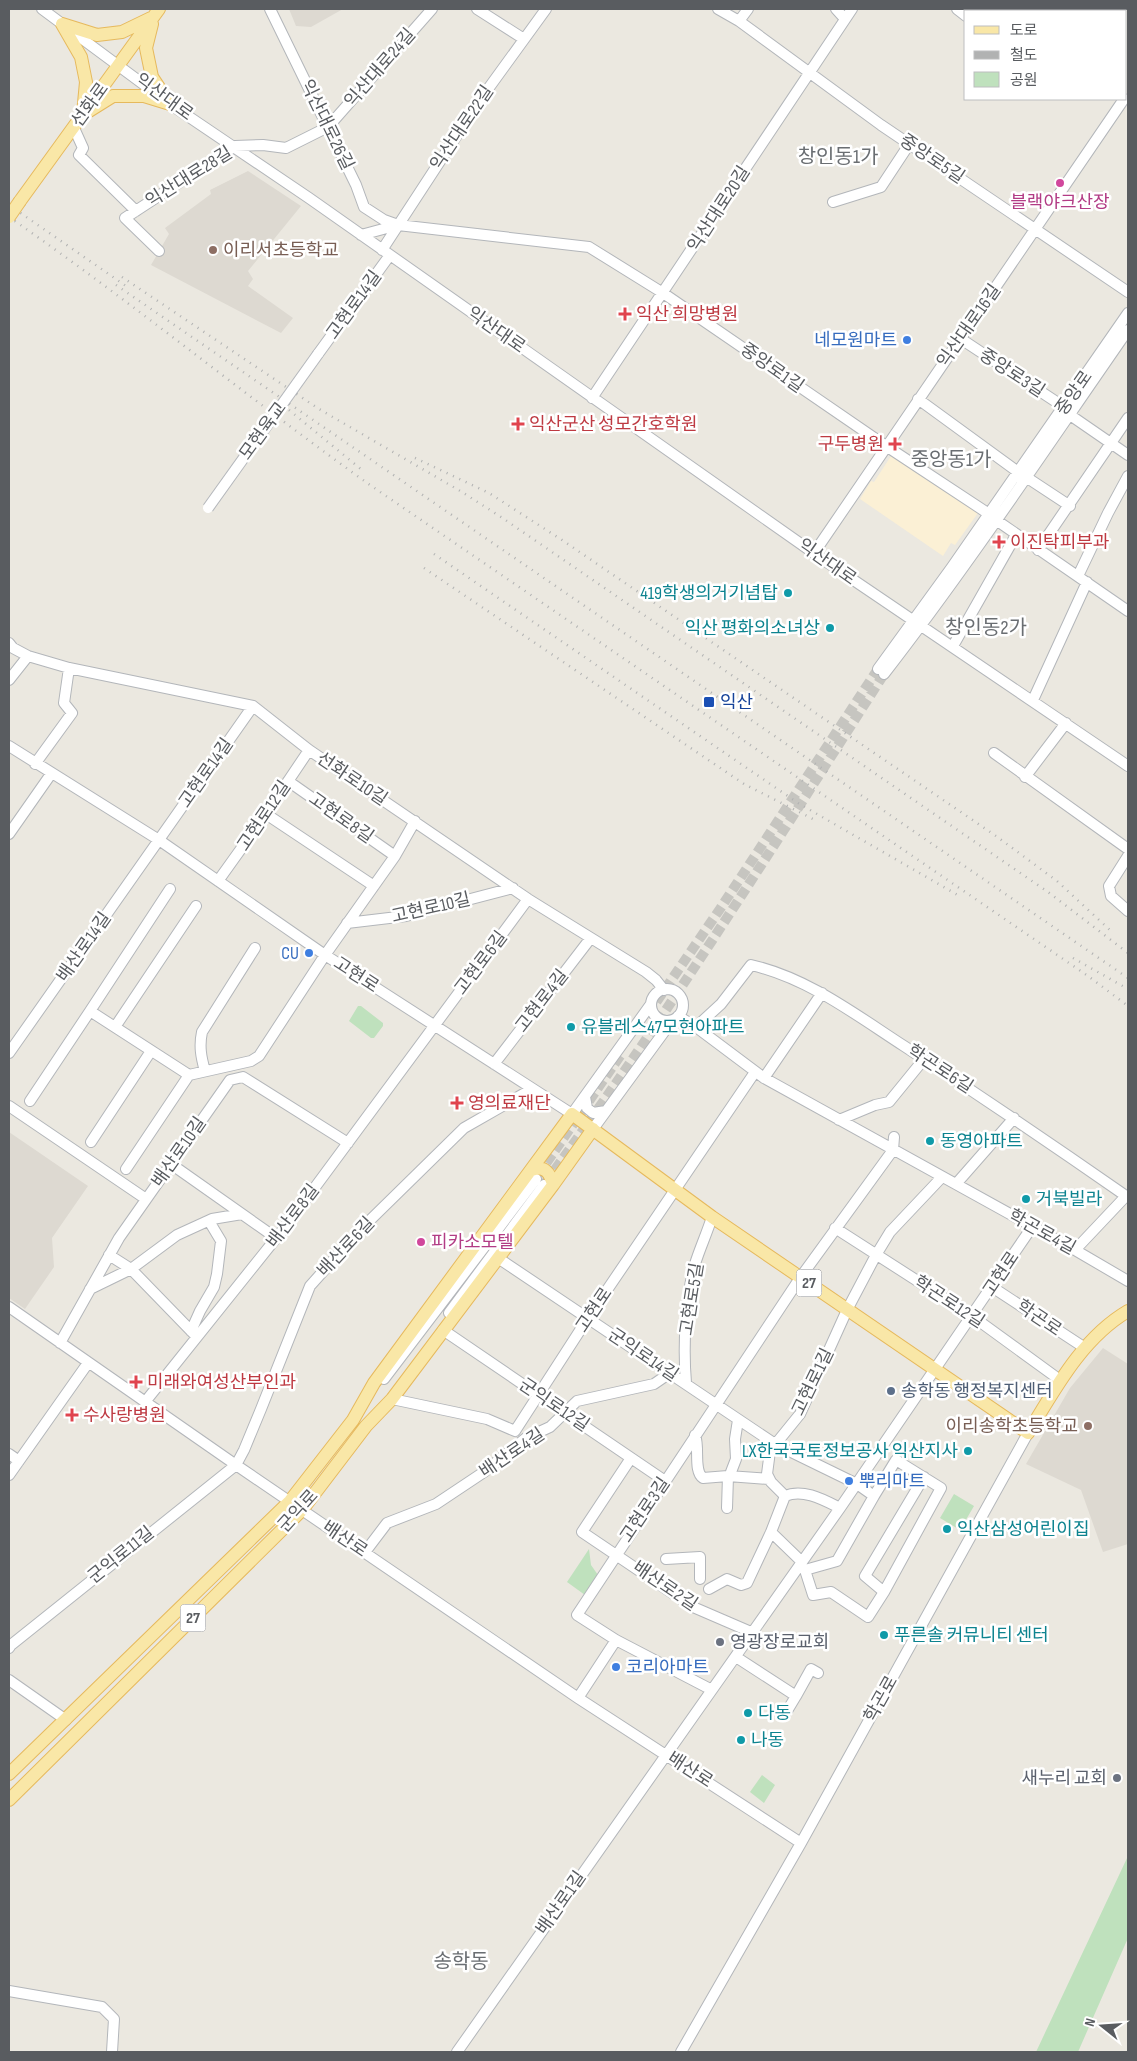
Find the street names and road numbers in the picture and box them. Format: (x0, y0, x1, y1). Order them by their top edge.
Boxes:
street label: 익산대로24길 (340, 24, 420, 112)
street label: 익산대로 (131, 69, 197, 125)
street label: 익산대로26길 (296, 76, 358, 174)
street label: 선화로 (67, 79, 113, 131)
street label: 익산대로22길 (426, 82, 498, 174)
street label: 중앙로5길 (896, 130, 968, 188)
street label: 익산대로28길 (142, 142, 236, 212)
street label: 익산대로20길 (683, 162, 755, 256)
street label: 고현로14길 (322, 266, 386, 344)
street label: 익산대로16길 (933, 280, 1005, 372)
street label: 익산대로 (463, 302, 529, 358)
street label: 중앙로1길 (736, 339, 808, 397)
street label: 중앙로3길 (975, 344, 1049, 402)
street label: 중앙로 (1051, 367, 1097, 419)
street label: 모현육교 (235, 398, 291, 464)
street label: 익산대로 (794, 534, 860, 590)
street label: 고현로14길 (174, 734, 238, 812)
street label: 선화로10길 (313, 748, 391, 810)
street label: 고현로12길 (233, 777, 295, 855)
street label: 고현로8길 (305, 788, 377, 848)
street label: 고현로10길 (389, 889, 473, 927)
street label: 배산로14길 (52, 908, 116, 986)
street label: 고현로6길 (450, 927, 512, 999)
street label: 고현로 (329, 953, 383, 997)
street label: 고현로4길 (511, 965, 573, 1037)
street label: 학곤로6길 (903, 1040, 977, 1098)
street label: 배산로10길 (147, 1113, 211, 1191)
street label: 배산로8길 (262, 1180, 324, 1252)
street label: 학곤로4길 (1005, 1205, 1079, 1259)
street label: 배산로6길 (313, 1213, 379, 1281)
street label: 고현로 (978, 1248, 1024, 1300)
street label: 고현로5길 (676, 1261, 708, 1337)
road number: 27 (796, 1270, 822, 1296)
street label: 학곤로12길 (910, 1271, 988, 1333)
street label: 고현로 (571, 1284, 617, 1336)
street label: 학곤로 (1013, 1295, 1065, 1341)
street label: 군익로14길 (604, 1324, 682, 1386)
street label: 고현로1길 (788, 1345, 838, 1419)
street label: 군익로12길 (515, 1374, 593, 1436)
street label: 배산로4길 (476, 1424, 548, 1482)
street label: 고현로3길 (616, 1474, 674, 1546)
street label: 군익로 (274, 1486, 322, 1536)
street label: 배산로 (319, 1516, 371, 1562)
street label: 군익로11길 (84, 1522, 158, 1588)
street label: 배산로2길 (629, 1557, 701, 1615)
road number: 27 (180, 1605, 206, 1632)
street label: 학곤로 (860, 1672, 902, 1726)
street label: 배산로 (663, 1748, 717, 1792)
street label: 배산로1길 (532, 1867, 590, 1939)

